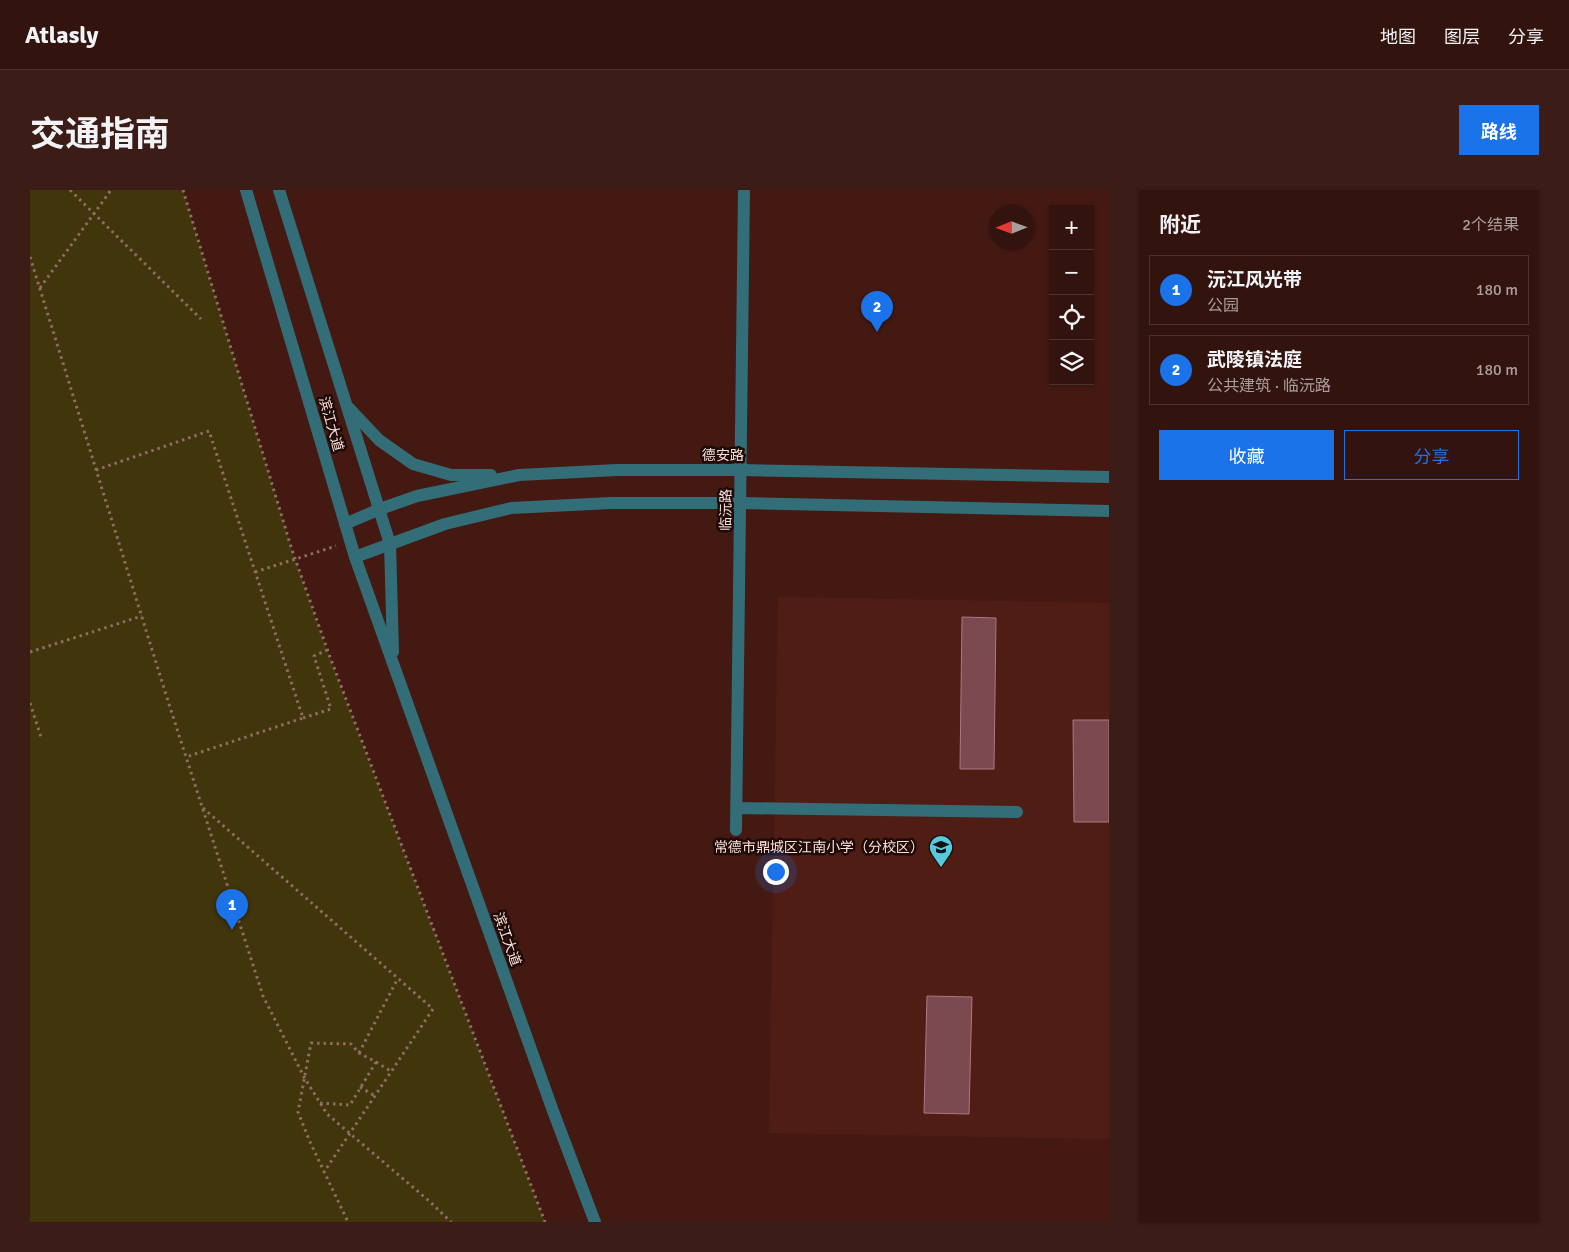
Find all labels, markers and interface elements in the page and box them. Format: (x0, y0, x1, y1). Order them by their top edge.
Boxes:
text: Atlasly (25, 20, 98, 50)
text: 地图 (1380, 26, 1416, 48)
text: 图层 (1444, 26, 1480, 48)
text: 分享 (1508, 26, 1544, 48)
button: 路线 (1459, 105, 1539, 155)
text: 交通指南 (30, 113, 170, 156)
north arrow (989, 205, 1034, 250)
map controls (1049, 205, 1094, 385)
button: + (1049, 205, 1094, 250)
text: 附近 (1159, 212, 1201, 238)
text: 2个结果 (1462, 215, 1519, 235)
button: − (1049, 250, 1094, 295)
text: 沅江风光带 (1207, 268, 1302, 292)
text: 1 (1172, 280, 1180, 300)
text: 180 m (1476, 280, 1518, 300)
pin: 2 (861, 291, 893, 332)
button: locate (1049, 295, 1094, 340)
text: 公园 (1207, 296, 1239, 316)
button: layers (1049, 340, 1094, 385)
text: 武陵镇法庭 (1207, 348, 1302, 372)
text: 2 (1172, 360, 1180, 380)
text: 180 m (1476, 360, 1518, 380)
text: 公共建筑 · 临沅路 (1207, 376, 1331, 396)
street label: 滨江大道 (315, 395, 347, 453)
button: 收藏 (1159, 430, 1334, 480)
button: 分享 (1344, 430, 1519, 480)
street label: 德安路 (702, 447, 744, 464)
street label: 临沅路 (717, 489, 735, 531)
school or university icon: 常德市鼎城区江南小学（分校区） (928, 834, 954, 868)
place label: 常德市鼎城区江南小学（分校区） (714, 839, 924, 856)
your location (763, 859, 789, 885)
pin: 1 (216, 889, 248, 930)
street label: 滨江大道 (489, 910, 525, 968)

